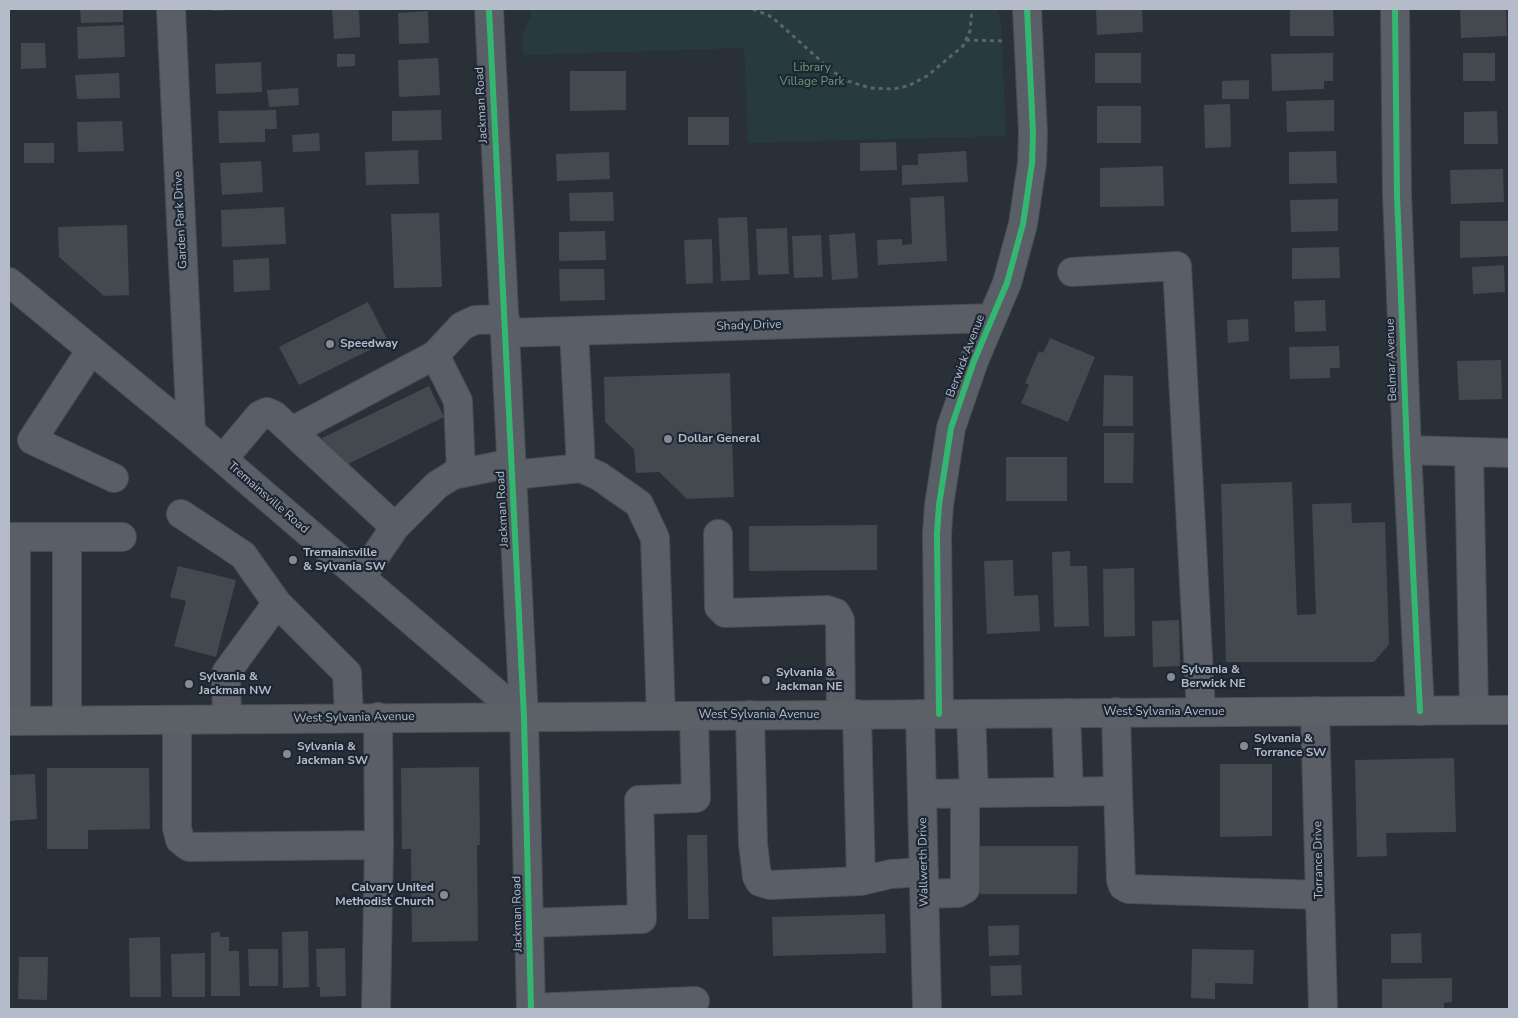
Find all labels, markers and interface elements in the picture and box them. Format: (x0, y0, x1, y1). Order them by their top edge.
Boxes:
park label: Library Village Park (780, 61, 844, 89)
street label: Jackman Road (473, 67, 491, 143)
street label: Garden Park Drive (171, 171, 191, 269)
street label: Berwick Avenue (944, 313, 988, 399)
street label: Shady Drive (716, 318, 782, 334)
street label: Belmar Avenue (1383, 318, 1401, 402)
place label: Speedway (340, 337, 398, 351)
marker: Speedway (324, 338, 336, 350)
place label: Dollar General (678, 432, 760, 446)
marker: Dollar General (662, 433, 674, 445)
street label: Tremainsville Road (225, 459, 311, 537)
street label: Jackman Road (494, 471, 512, 547)
place label: Tremainsville & Sylvania SW (303, 546, 386, 574)
marker: Tremainsville & Sylvania SW (287, 554, 299, 566)
place label: Sylvania & Berwick NE (1181, 663, 1246, 691)
place label: Sylvania & Jackman NE (776, 666, 842, 694)
place label: Sylvania & Jackman NW (199, 670, 272, 698)
marker: Sylvania & Berwick NE (1165, 671, 1177, 683)
marker: Sylvania & Jackman NE (760, 674, 772, 686)
marker: Sylvania & Jackman NW (183, 678, 195, 690)
street label: West Sylvania Avenue (1103, 705, 1225, 719)
street label: West Sylvania Avenue (698, 708, 820, 722)
street label: West Sylvania Avenue (293, 710, 415, 726)
place label: Sylvania & Torrance SW (1254, 732, 1326, 760)
place label: Sylvania & Jackman SW (297, 740, 368, 768)
marker: Sylvania & Torrance SW (1238, 740, 1250, 752)
marker: Sylvania & Jackman SW (281, 748, 293, 760)
street label: Wallwerth Drive (916, 817, 932, 907)
street label: Torrance Drive (1311, 821, 1327, 899)
street label: Jackman Road (510, 876, 526, 952)
place label: Calvary United Methodist Church (335, 881, 434, 909)
marker: Calvary United Methodist Church (438, 889, 450, 901)

